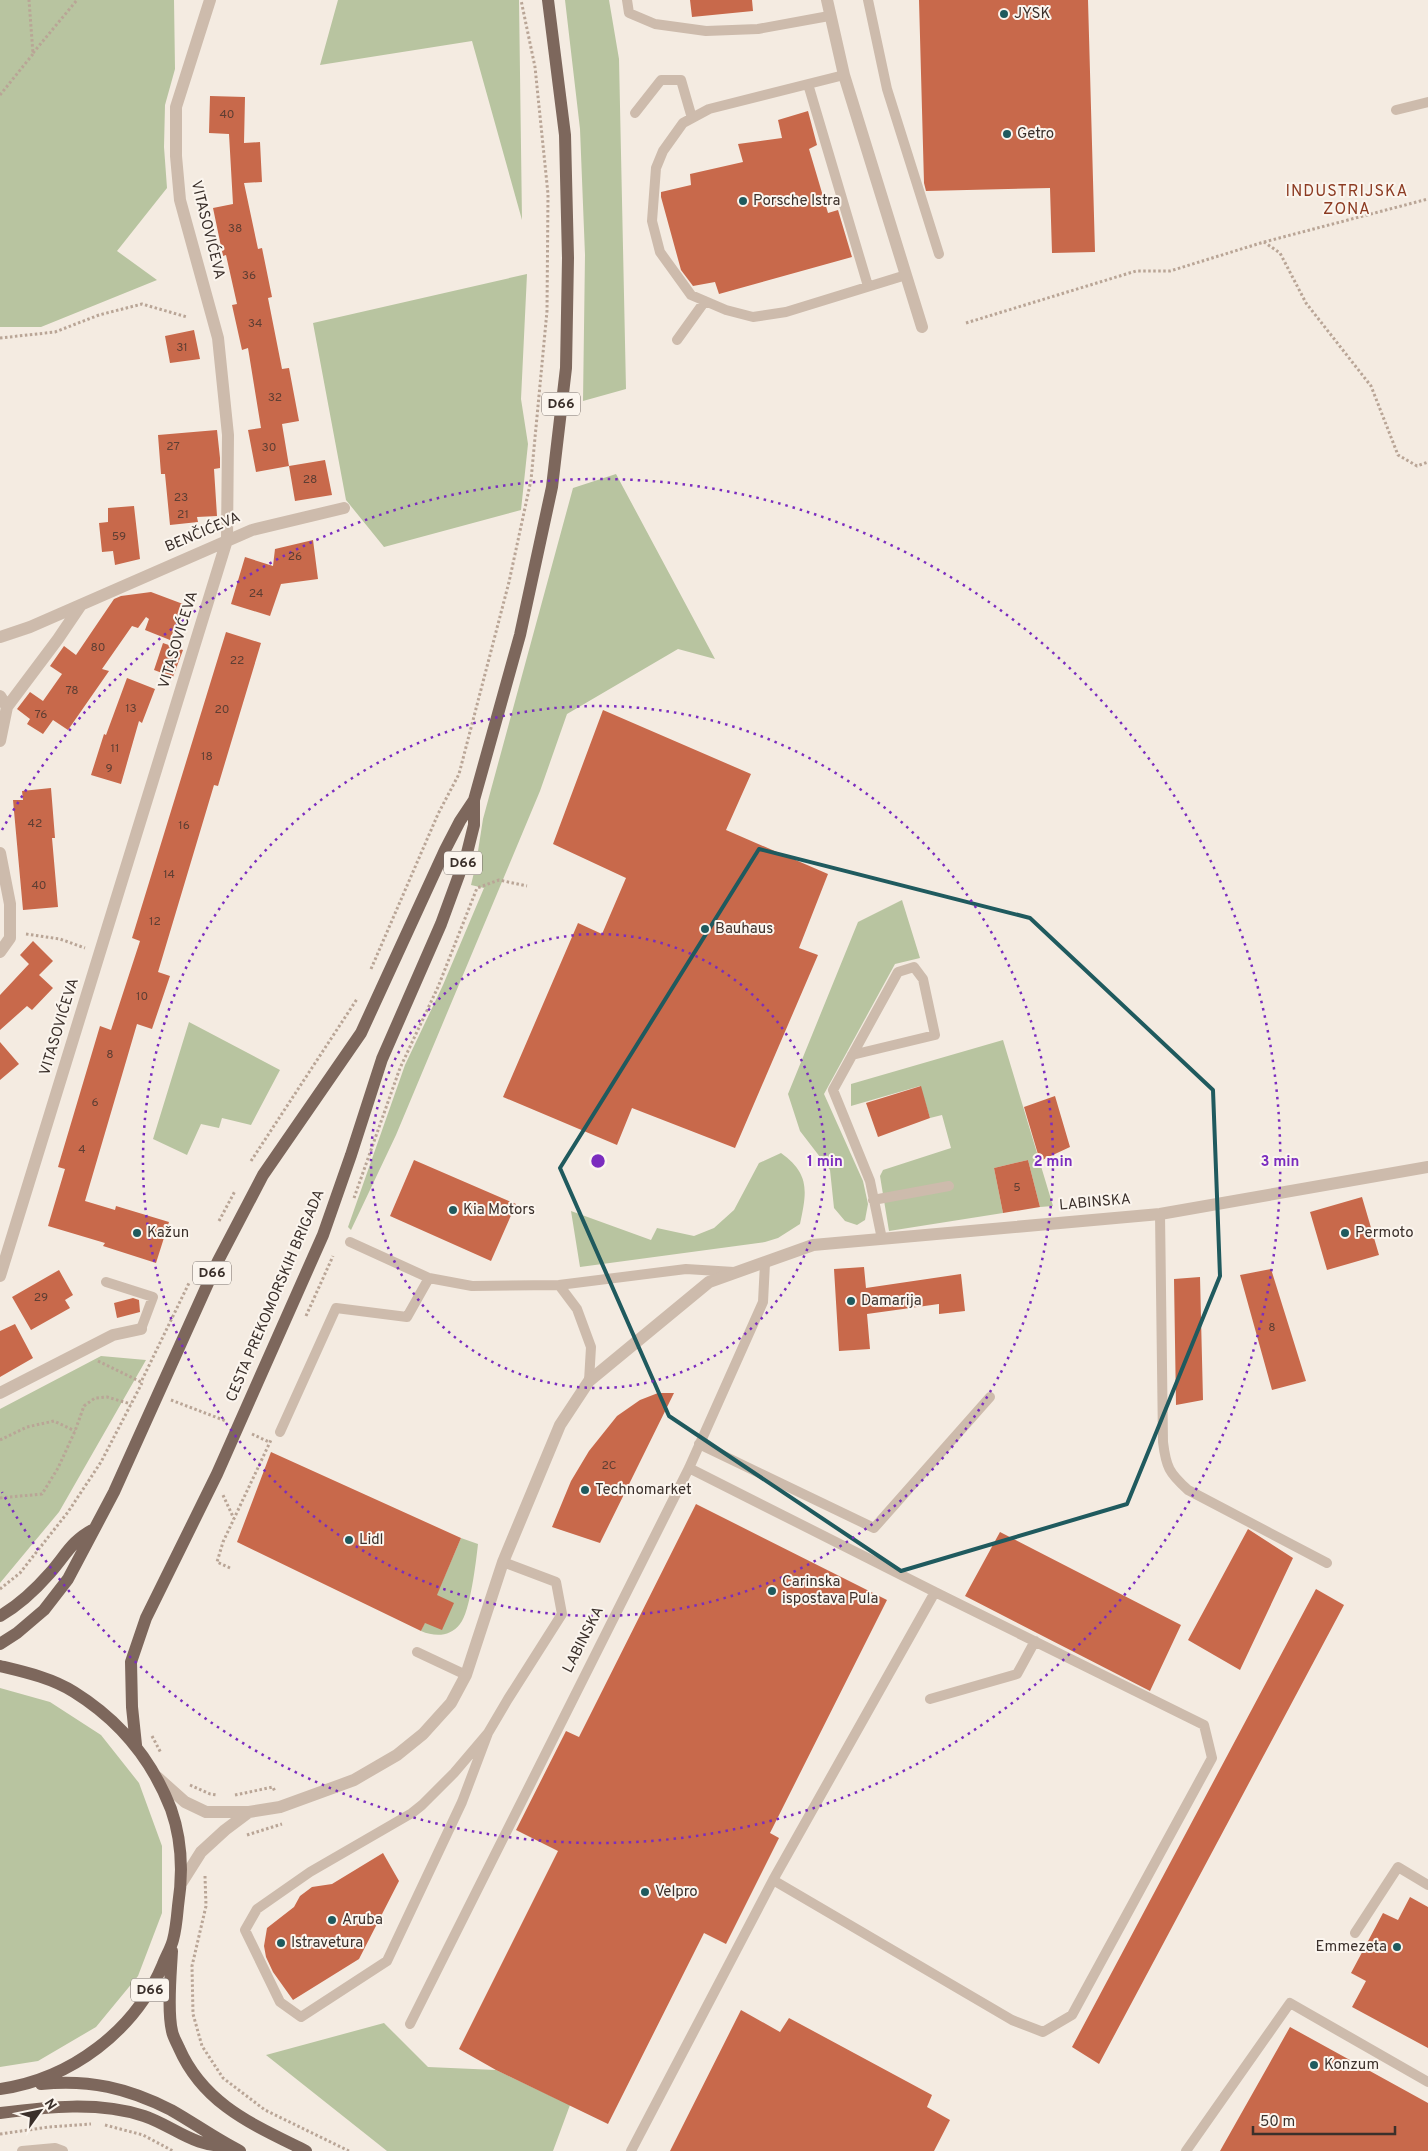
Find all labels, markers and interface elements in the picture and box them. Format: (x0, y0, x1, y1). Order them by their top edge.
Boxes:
place label: JYSK (1014, 5, 1050, 24)
marker: JYSK (998, 8, 1010, 20)
house number: 40 (219, 107, 235, 123)
place label: Getro (1017, 125, 1054, 144)
marker: Getro (1001, 128, 1013, 140)
street label: VITASOVIĆEVA (186, 178, 230, 281)
district label: INDUSTRIJSKA ZONA (1286, 182, 1408, 220)
place label: Porsche Istra (753, 192, 840, 211)
marker: Porsche Istra (737, 195, 749, 207)
house number: 38 (228, 221, 242, 237)
house number: 36 (242, 268, 256, 284)
house number: 34 (248, 316, 262, 332)
house number: 31 (176, 340, 188, 356)
house number: 32 (268, 390, 282, 406)
road number: D66 (542, 392, 580, 416)
house number: 27 (166, 439, 180, 455)
house number: 30 (262, 440, 276, 456)
house number: 28 (303, 472, 317, 488)
house number: 23 (174, 490, 188, 506)
street label: BENČIĆEVA (162, 507, 244, 557)
house number: 21 (177, 507, 189, 523)
house number: 59 (112, 529, 126, 545)
house number: 26 (288, 549, 302, 565)
house number: 24 (249, 586, 263, 602)
street label: VITASOVIĆEVA (153, 588, 203, 691)
house number: 80 (91, 640, 105, 656)
house number: 22 (230, 653, 244, 669)
house number: 78 (65, 683, 79, 699)
house number: 13 (125, 701, 137, 717)
house number: 20 (214, 702, 230, 718)
house number: 76 (35, 707, 47, 723)
house number: 11 (111, 741, 119, 757)
house number: 18 (201, 749, 213, 765)
house number: 9 (105, 761, 113, 777)
house number: 42 (28, 816, 42, 832)
house number: 16 (178, 818, 190, 834)
road number: D66 (444, 851, 482, 874)
house number: 14 (163, 867, 175, 883)
house number: 40 (31, 878, 47, 894)
house number: 12 (149, 914, 161, 930)
place label: Bauhaus (715, 920, 773, 939)
marker: Bauhaus (699, 923, 711, 935)
street label: VITASOVIĆEVA (34, 975, 84, 1078)
house number: 10 (136, 989, 148, 1005)
house number: 8 (106, 1047, 114, 1063)
house number: 6 (91, 1095, 99, 1111)
house number: 4 (78, 1142, 86, 1158)
centre of rings (589, 1152, 607, 1170)
text: 1 min (807, 1153, 843, 1172)
text: 2 min (1033, 1153, 1073, 1172)
text: 3 min (1260, 1153, 1300, 1172)
house number: 5 (1013, 1180, 1021, 1196)
street label: CESTA PREKOMORSKIH BRIGADA (223, 1187, 329, 1405)
street label: LABINSKA (1058, 1190, 1132, 1216)
place label: Kia Motors (463, 1201, 535, 1220)
marker: Kia Motors (447, 1204, 459, 1216)
place label: Kažun (147, 1224, 189, 1243)
place label: Permoto (1355, 1224, 1414, 1243)
marker: Kažun (131, 1227, 143, 1239)
marker: Permoto (1339, 1227, 1351, 1239)
road number: D66 (193, 1262, 231, 1284)
house number: 29 (34, 1290, 48, 1306)
place label: Damarija (861, 1292, 922, 1311)
marker: Damarija (845, 1295, 857, 1307)
house number: 8 (1268, 1320, 1276, 1336)
house number: 2C (601, 1458, 617, 1474)
place label: Technomarket (595, 1481, 692, 1500)
marker: Technomarket (579, 1484, 591, 1496)
place label: Lidl (359, 1531, 384, 1550)
marker: Lidl (343, 1534, 355, 1546)
place label: Carinska ispostava Pula (782, 1573, 878, 1609)
marker: Carinska ispostava Pula (766, 1585, 778, 1597)
street label: LABINSKA (559, 1604, 609, 1676)
place label: Velpro (655, 1883, 698, 1902)
marker: Velpro (639, 1886, 651, 1898)
place label: Aruba (342, 1911, 383, 1930)
marker: Aruba (326, 1914, 338, 1926)
place label: Istravetura (291, 1934, 363, 1953)
marker: Istravetura (275, 1937, 287, 1949)
place label: Emmezeta (1316, 1938, 1387, 1957)
marker: Emmezeta (1391, 1941, 1403, 1953)
road number: D66 (131, 1978, 169, 2002)
place label: Konzum (1324, 2056, 1379, 2075)
marker: Konzum (1308, 2059, 1320, 2071)
north arrow (15, 2086, 65, 2136)
text: N (40, 2096, 60, 2114)
scale bar (1253, 2104, 1396, 2136)
text: 50 m (1260, 2113, 1295, 2132)

